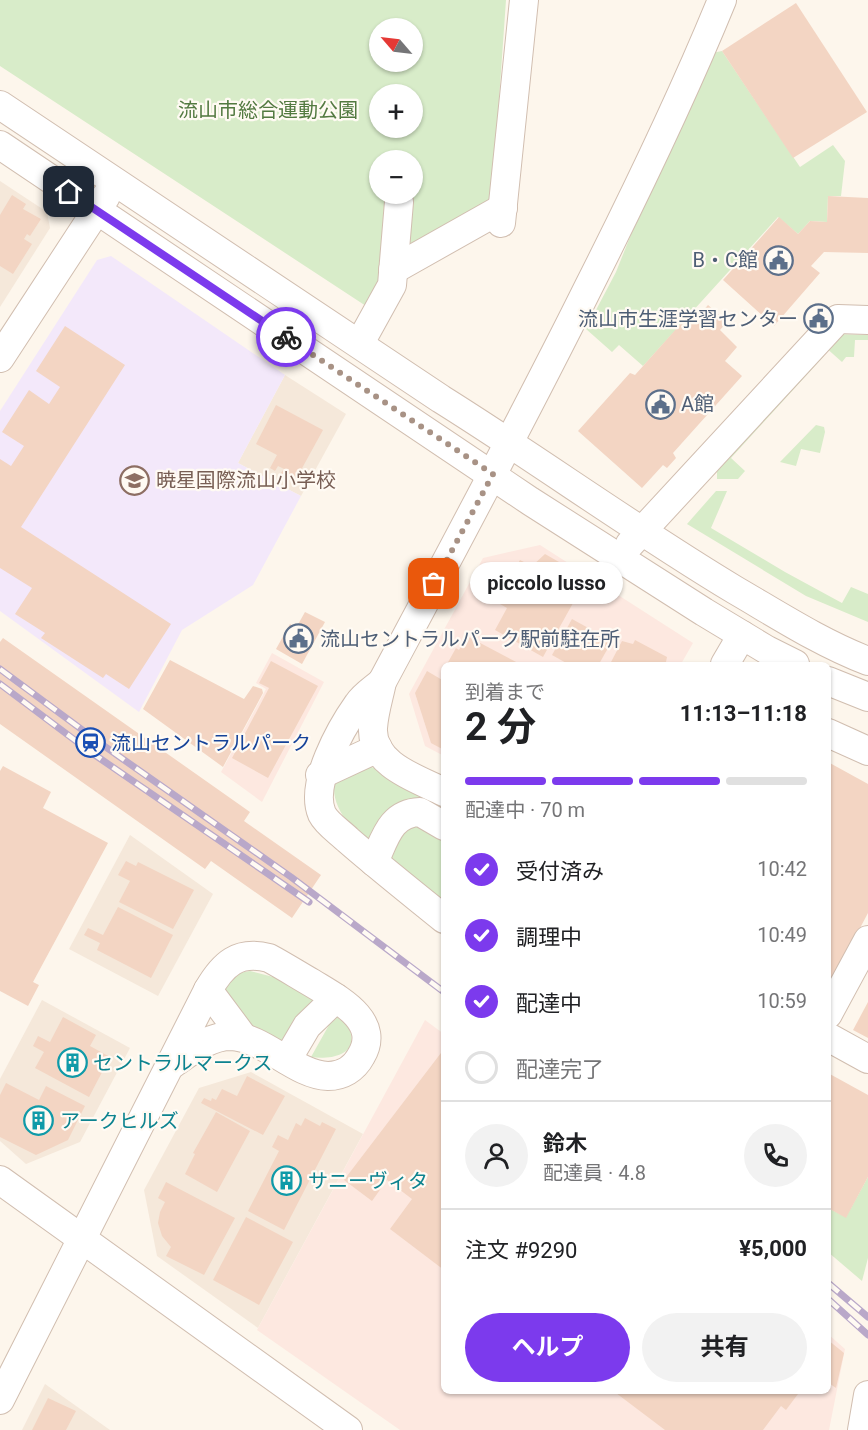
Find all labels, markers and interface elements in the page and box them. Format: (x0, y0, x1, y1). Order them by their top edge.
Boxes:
north arrow (369, 18, 423, 72)
map controls (369, 18, 423, 204)
button: + (369, 84, 423, 138)
park label: 流山市総合運動公園 (178, 98, 358, 122)
button: − (369, 150, 423, 204)
pin (43, 166, 94, 217)
icon: home (52, 175, 85, 208)
public building icon: B・C館 (763, 244, 795, 276)
place label: B・C館 (693, 248, 758, 272)
public building icon: 流山市生涯学習センター (803, 303, 835, 335)
courier (256, 307, 316, 367)
place label: 流山市生涯学習センター (578, 307, 798, 331)
icon: bike (270, 321, 303, 354)
public building icon: A館 (644, 388, 676, 420)
place label: A館 (681, 392, 714, 416)
school or university icon: 暁星国際流山小学校 (119, 464, 151, 496)
place label: 暁星国際流山小学校 (156, 468, 336, 492)
pin (408, 558, 459, 609)
callout: piccolo lusso (470, 563, 623, 605)
icon: bag (417, 567, 450, 600)
text: piccolo lusso (487, 571, 606, 595)
public building icon: 流山セントラルパーク駅前駐在所 (283, 623, 315, 655)
place label: 流山セントラルパーク駅前駐在所 (320, 627, 620, 651)
text: 到着まで (465, 680, 545, 704)
text: 11:13–11:18 (680, 701, 807, 726)
text: 2 分 (465, 704, 536, 750)
station icon: 流山セントラルパーク (74, 727, 106, 759)
place label: 流山セントラルパーク (111, 731, 311, 755)
text: 配達中 · 70 m (465, 798, 585, 822)
icon: check (465, 853, 498, 886)
text: 10:42 (757, 857, 807, 881)
text: 受付済み (516, 859, 604, 884)
icon: check (465, 919, 498, 952)
text: 10:49 (757, 923, 807, 947)
text: 調理中 (516, 925, 582, 950)
icon: check (465, 985, 498, 1018)
text: 10:59 (757, 989, 807, 1013)
text: 配達中 (516, 991, 582, 1016)
building icon: セントラルマークス (56, 1047, 88, 1079)
place label: セントラルマークス (93, 1051, 272, 1075)
text: 配達完了 (516, 1057, 604, 1082)
building icon: アークヒルズ (23, 1105, 55, 1137)
place label: アークヒルズ (60, 1109, 179, 1133)
button: person (465, 1124, 528, 1187)
button: phone (744, 1124, 807, 1187)
text: 鈴木 (543, 1131, 587, 1156)
text: 配達員 · 4.8 (543, 1161, 646, 1185)
building icon: サニーヴィタ (271, 1165, 303, 1197)
place label: サニーヴィタ (308, 1169, 428, 1193)
text: ¥5,000 (739, 1236, 807, 1261)
text: 注文 #9290 (465, 1238, 577, 1263)
button: ヘルプ (465, 1313, 630, 1382)
button: 共有 (642, 1313, 807, 1382)

